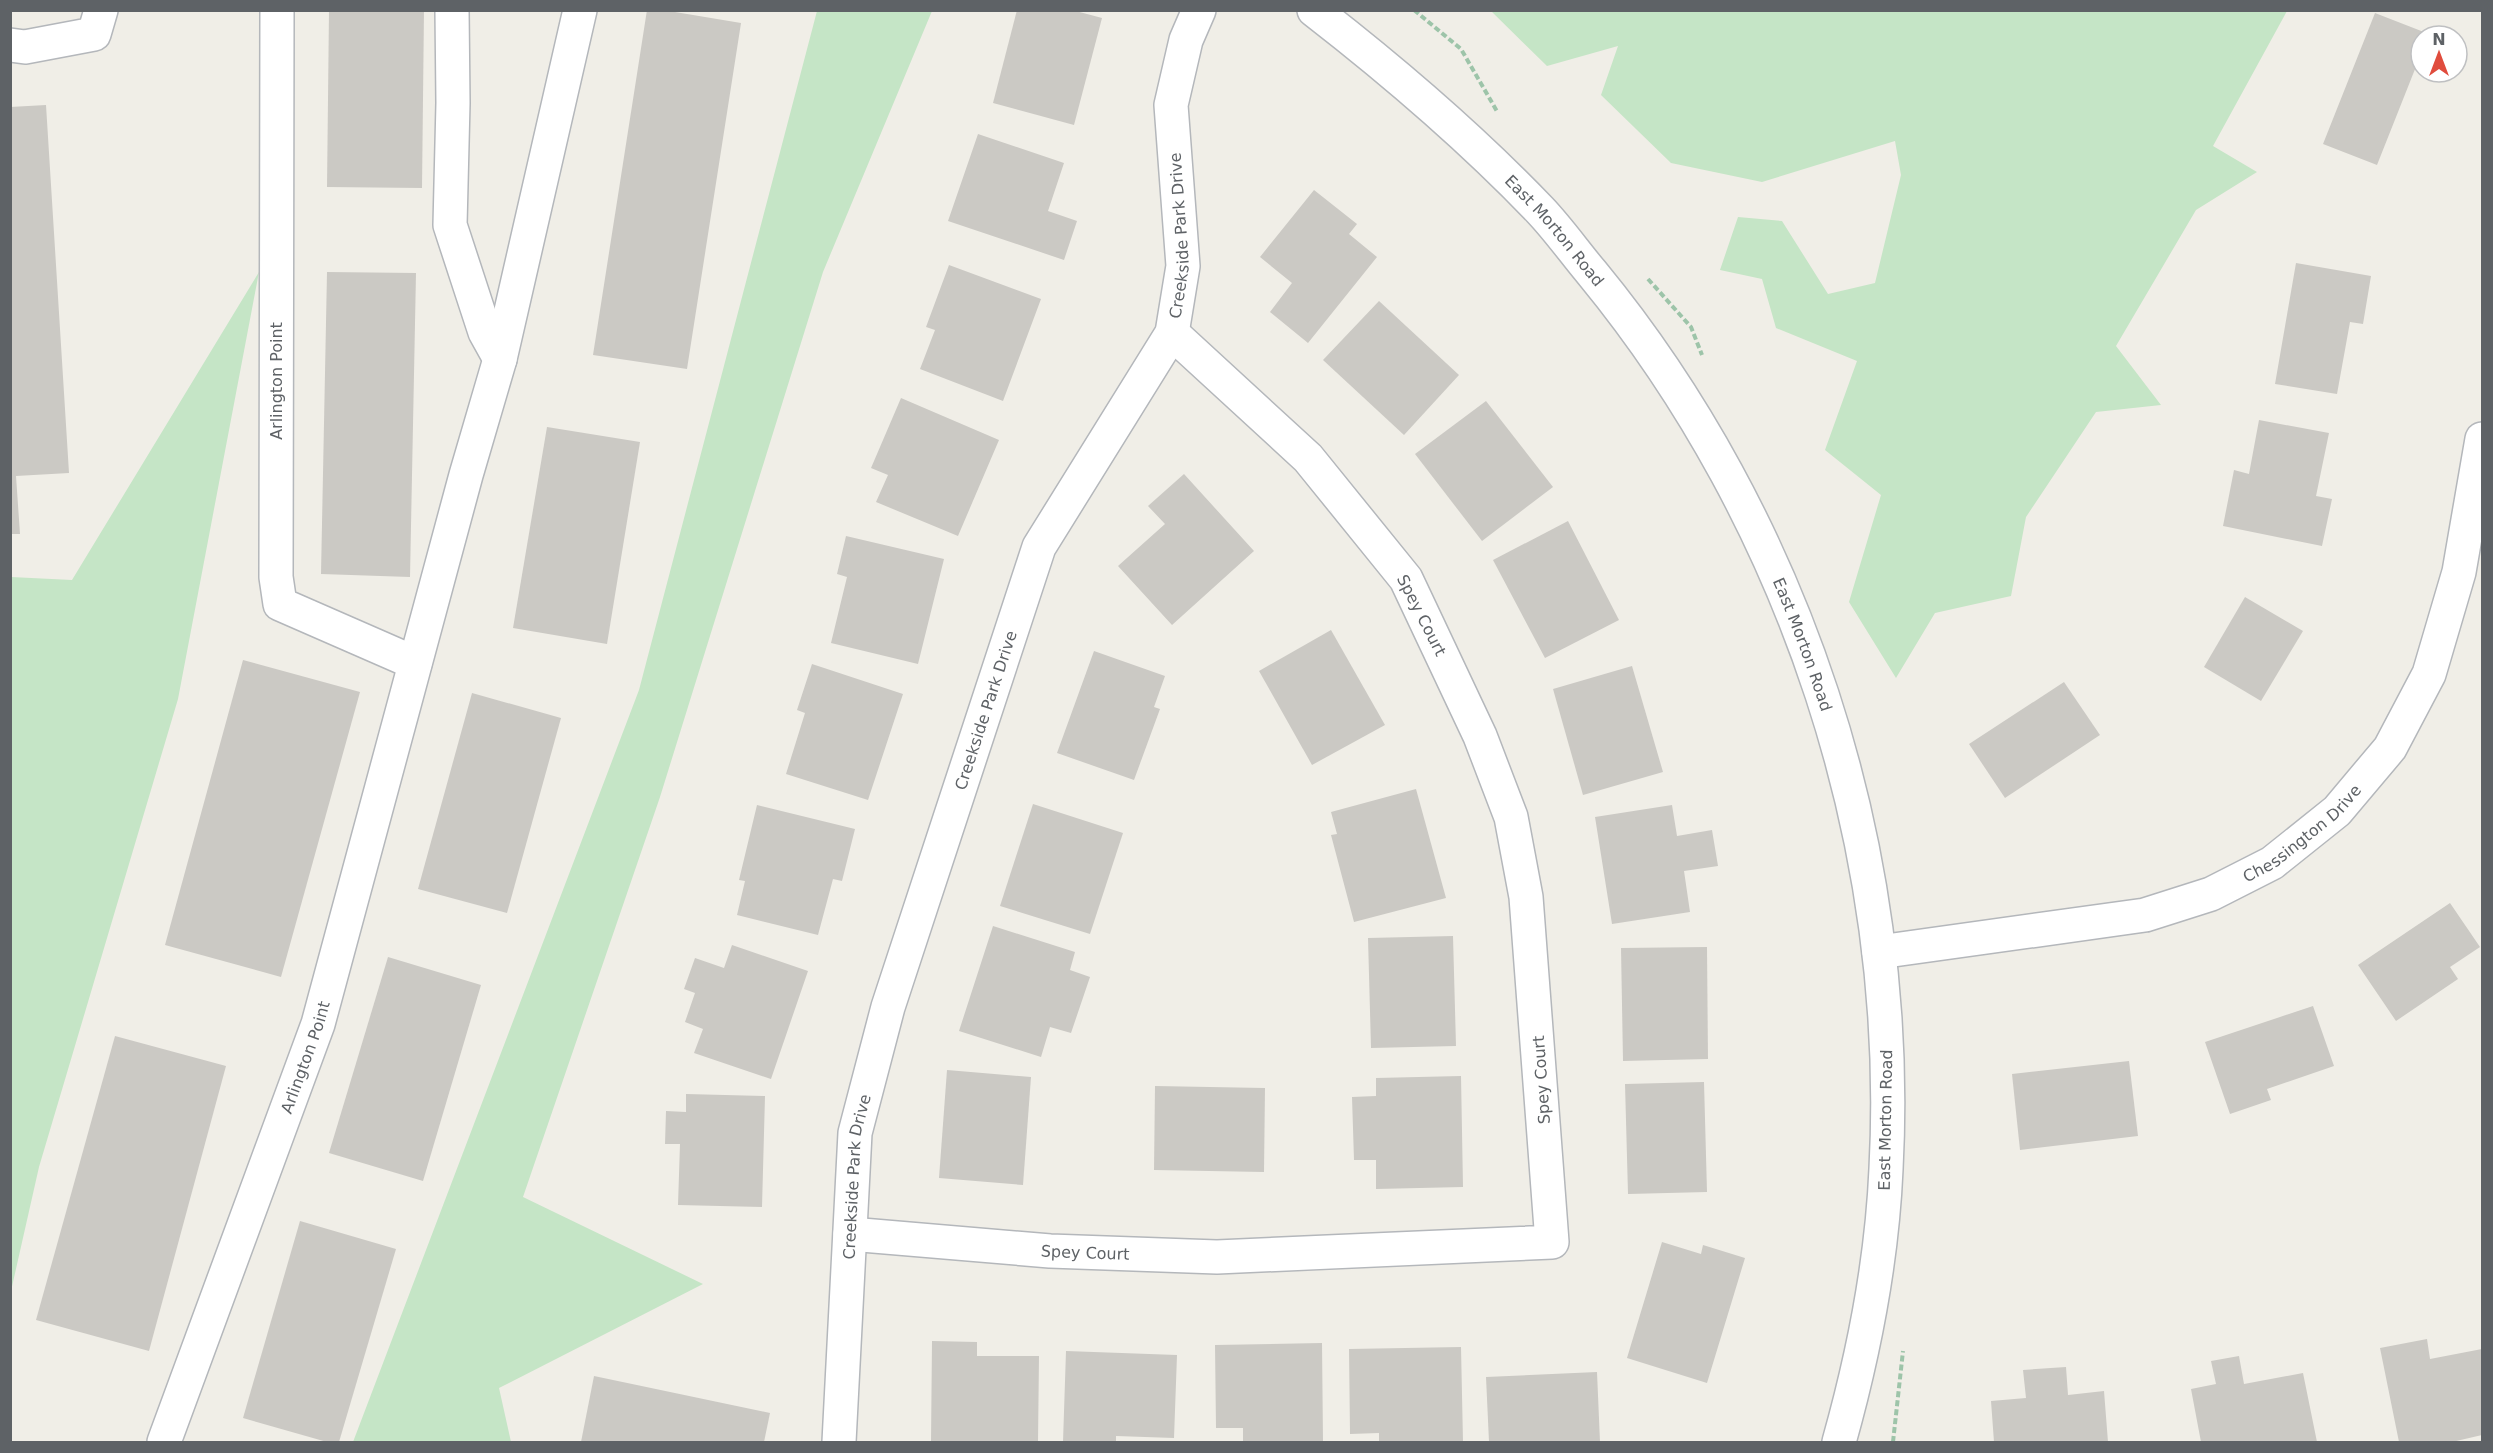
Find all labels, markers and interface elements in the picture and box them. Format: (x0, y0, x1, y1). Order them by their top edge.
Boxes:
north arrow (2409, 24, 2469, 84)
text: N (2432, 30, 2446, 49)
street label: Creekside Park Drive (1166, 152, 1193, 320)
street label: East Morton Road (1501, 171, 1608, 290)
street label: Arlington Point (267, 322, 286, 440)
street label: Spey Court (1393, 571, 1450, 659)
street label: East Morton Road (1769, 575, 1836, 714)
street label: Creekside Park Drive (951, 628, 1021, 793)
street label: Chessington Drive (2240, 781, 2365, 886)
street label: Arlington Point (277, 999, 334, 1116)
street label: Spey Court (1529, 1035, 1554, 1125)
street label: East Morton Road (1875, 1049, 1896, 1191)
street label: Creekside Park Drive (839, 1092, 875, 1260)
street label: Spey Court (1040, 1241, 1130, 1264)

